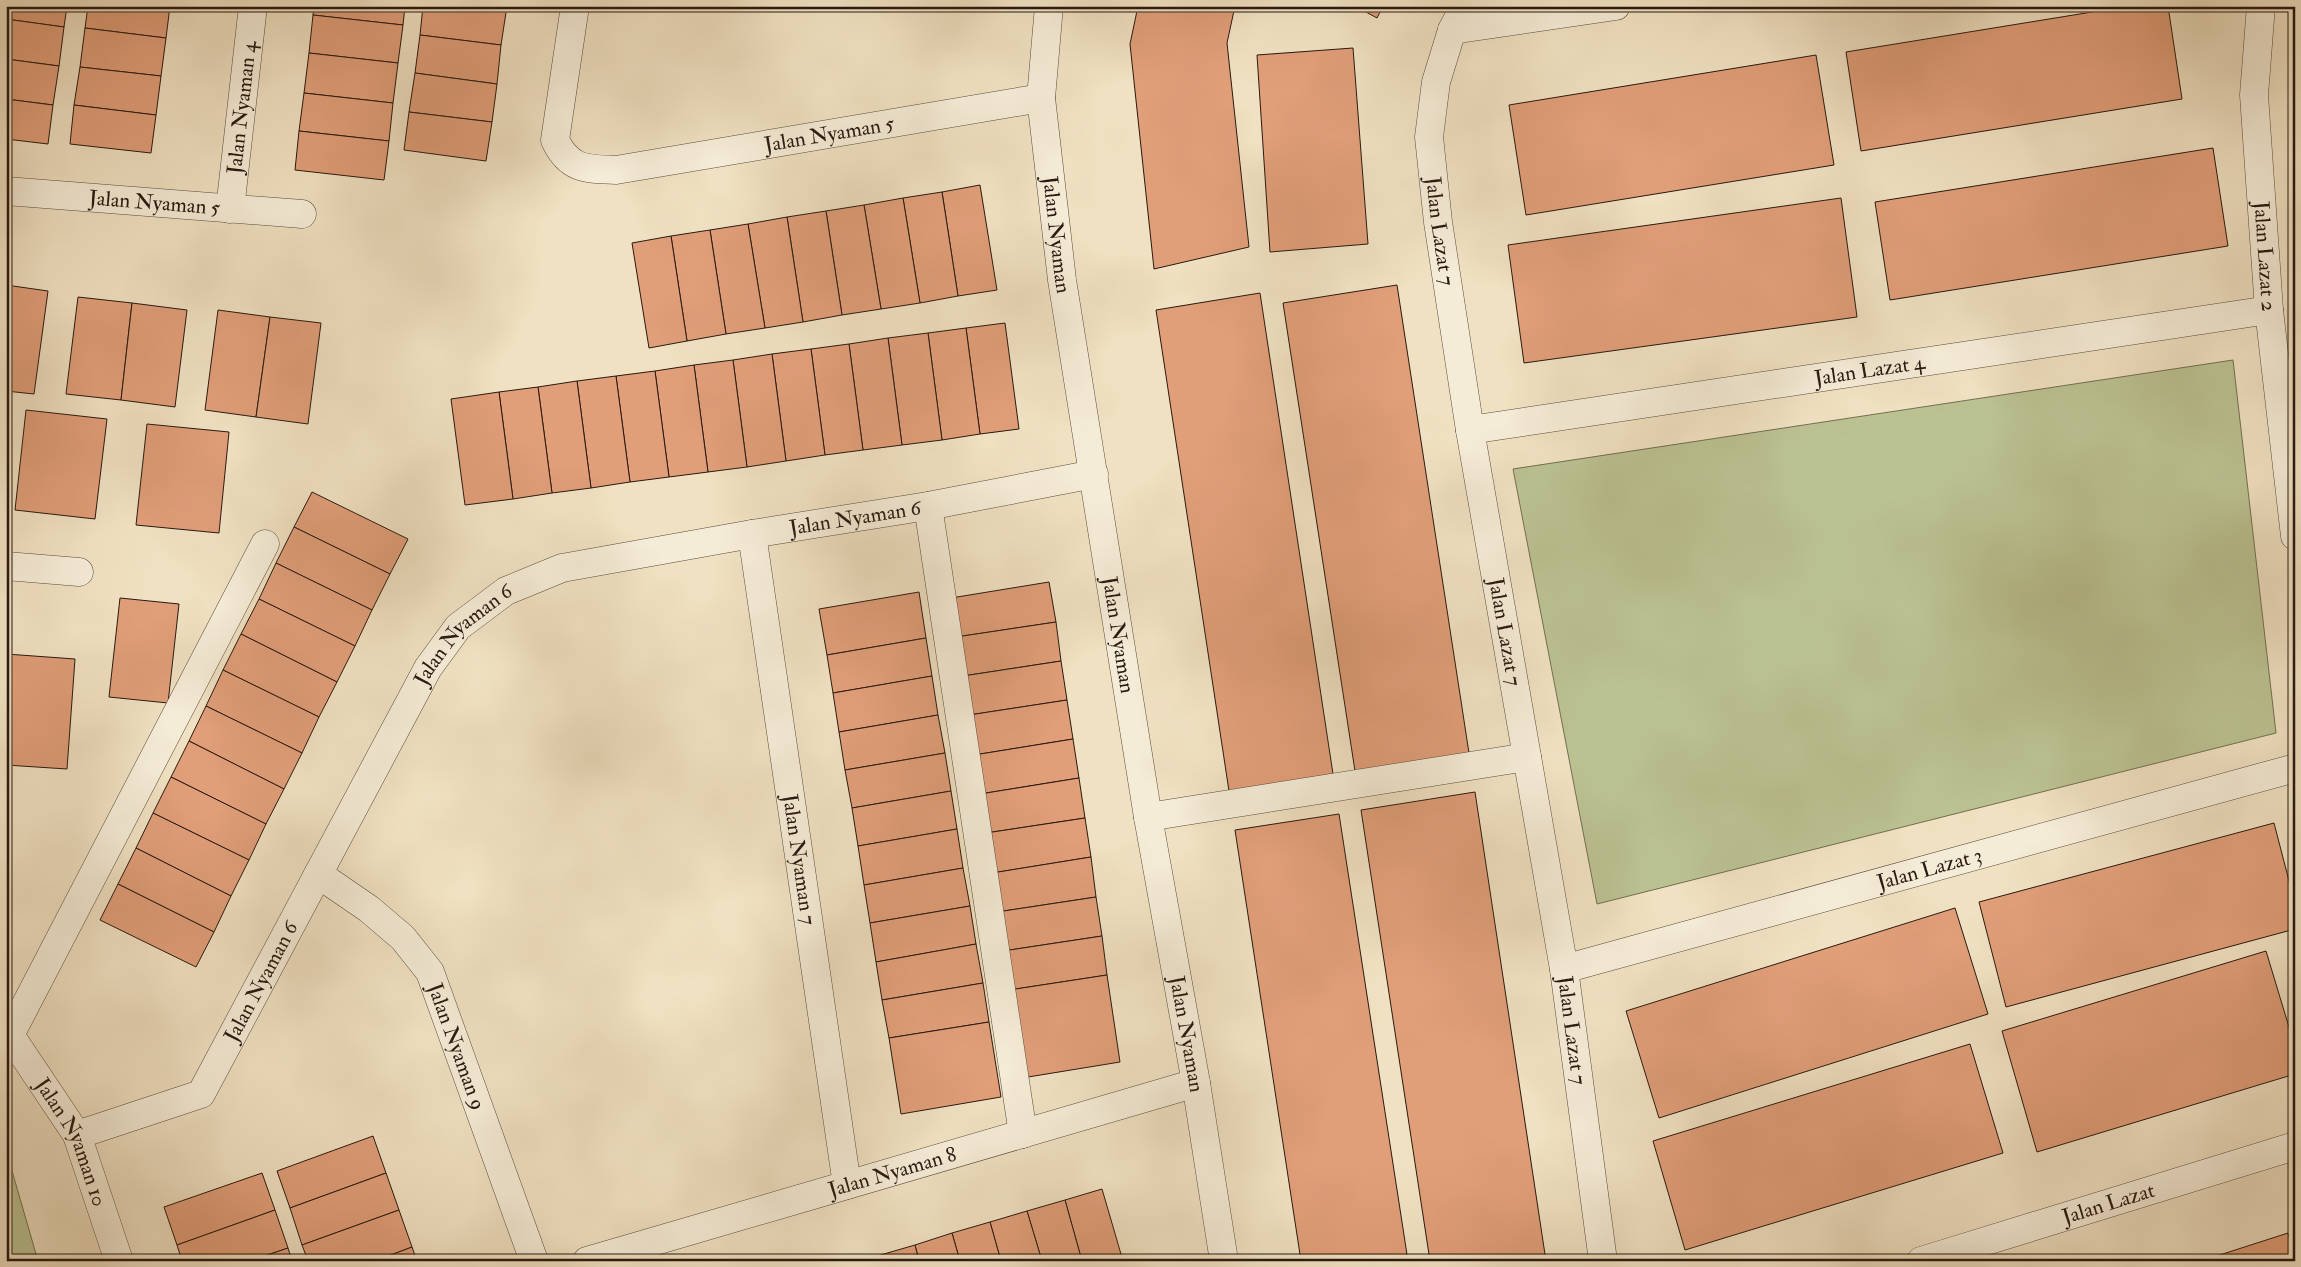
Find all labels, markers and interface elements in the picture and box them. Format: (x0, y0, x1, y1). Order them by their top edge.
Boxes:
street label: Jalan Nyaman 4 (220, 38, 263, 177)
street label: Jalan Nyaman 5 (761, 109, 897, 158)
street label: Jalan Nyaman (1036, 174, 1077, 296)
street label: Jalan Lazat 7 (1420, 174, 1461, 288)
street label: Jalan Nyaman 5 (87, 184, 222, 221)
street label: Jalan Lazat 2 (2248, 199, 2283, 312)
street label: Jalan Lazat 4 (1812, 348, 1928, 392)
street label: Jalan Nyaman 6 (786, 494, 924, 542)
street label: Jalan Nyaman (1096, 574, 1142, 695)
street label: Jalan Lazat 7 (1482, 575, 1528, 689)
street label: Jalan Nyaman 6 (407, 577, 519, 691)
street label: Jalan Nyaman 7 (776, 791, 822, 927)
street label: Jalan Lazat 3 (1873, 841, 1985, 896)
street label: Jalan Nyaman 6 (217, 915, 305, 1047)
street label: Jalan Nyaman (1163, 973, 1211, 1094)
street label: Jalan Lazat 7 (1551, 973, 1593, 1087)
street label: Jalan Nyaman 9 (421, 978, 492, 1114)
street label: Jalan Nyaman 10 (28, 1072, 113, 1210)
street label: Jalan Nyaman 8 (824, 1140, 960, 1204)
street label: Jalan Lazat (2058, 1176, 2158, 1231)

